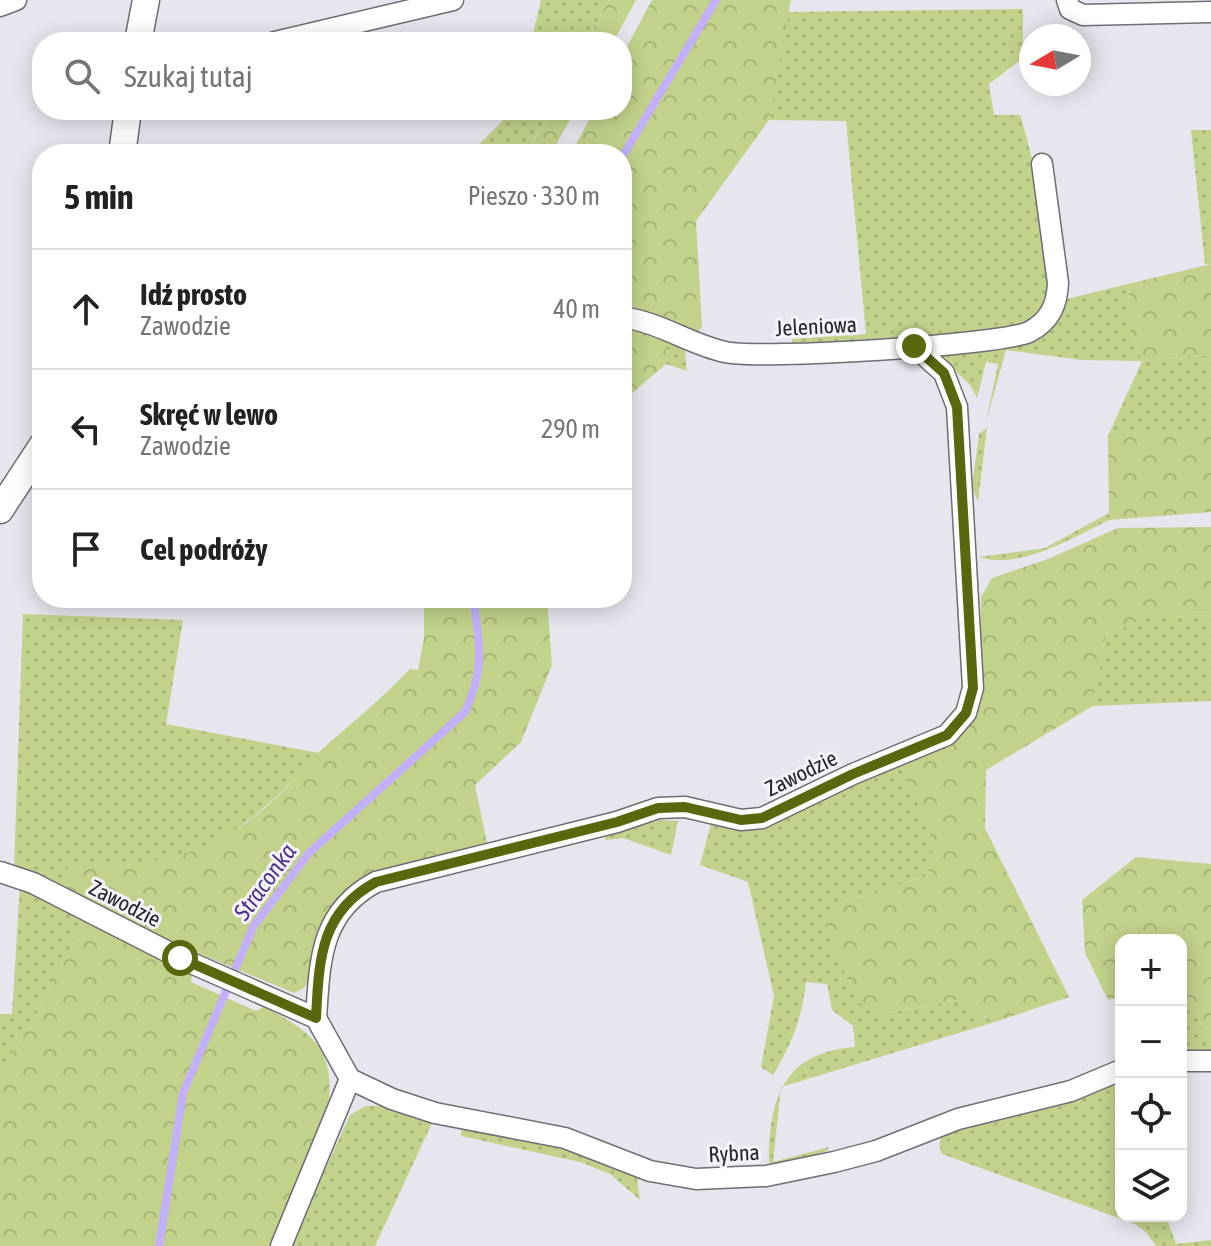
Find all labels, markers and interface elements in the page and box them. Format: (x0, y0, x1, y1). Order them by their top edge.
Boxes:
north arrow (1019, 24, 1091, 96)
search box (32, 32, 632, 120)
icon: search (60, 54, 104, 98)
text: Szukaj tutaj (124, 59, 253, 93)
text: 5 min (64, 177, 133, 216)
text: Pieszo · 330 m (468, 181, 600, 211)
text: Idź prosto (140, 277, 247, 311)
icon: ahead (64, 287, 108, 331)
text: 40 m (553, 294, 600, 324)
text: Zawodzie (140, 311, 231, 341)
street label: Jeleniowa (775, 311, 857, 341)
route end (896, 328, 932, 364)
text: Skręć w lewo (140, 397, 278, 431)
icon: left (64, 407, 108, 451)
text: 290 m (541, 414, 600, 444)
text: Zawodzie (140, 431, 231, 461)
icon: arrive (64, 527, 108, 571)
text: Cel podróży (140, 532, 268, 566)
street label: Zawodzie (761, 744, 841, 802)
water label: Straconka (227, 838, 301, 926)
street label: Zawodzie (85, 874, 165, 932)
map controls (1115, 934, 1187, 1222)
button: + (1115, 934, 1187, 1006)
route start (162, 940, 198, 976)
button: − (1115, 1006, 1187, 1078)
button: locate (1115, 1078, 1187, 1150)
street label: Rybna (708, 1139, 760, 1167)
button: layers (1115, 1150, 1187, 1222)

